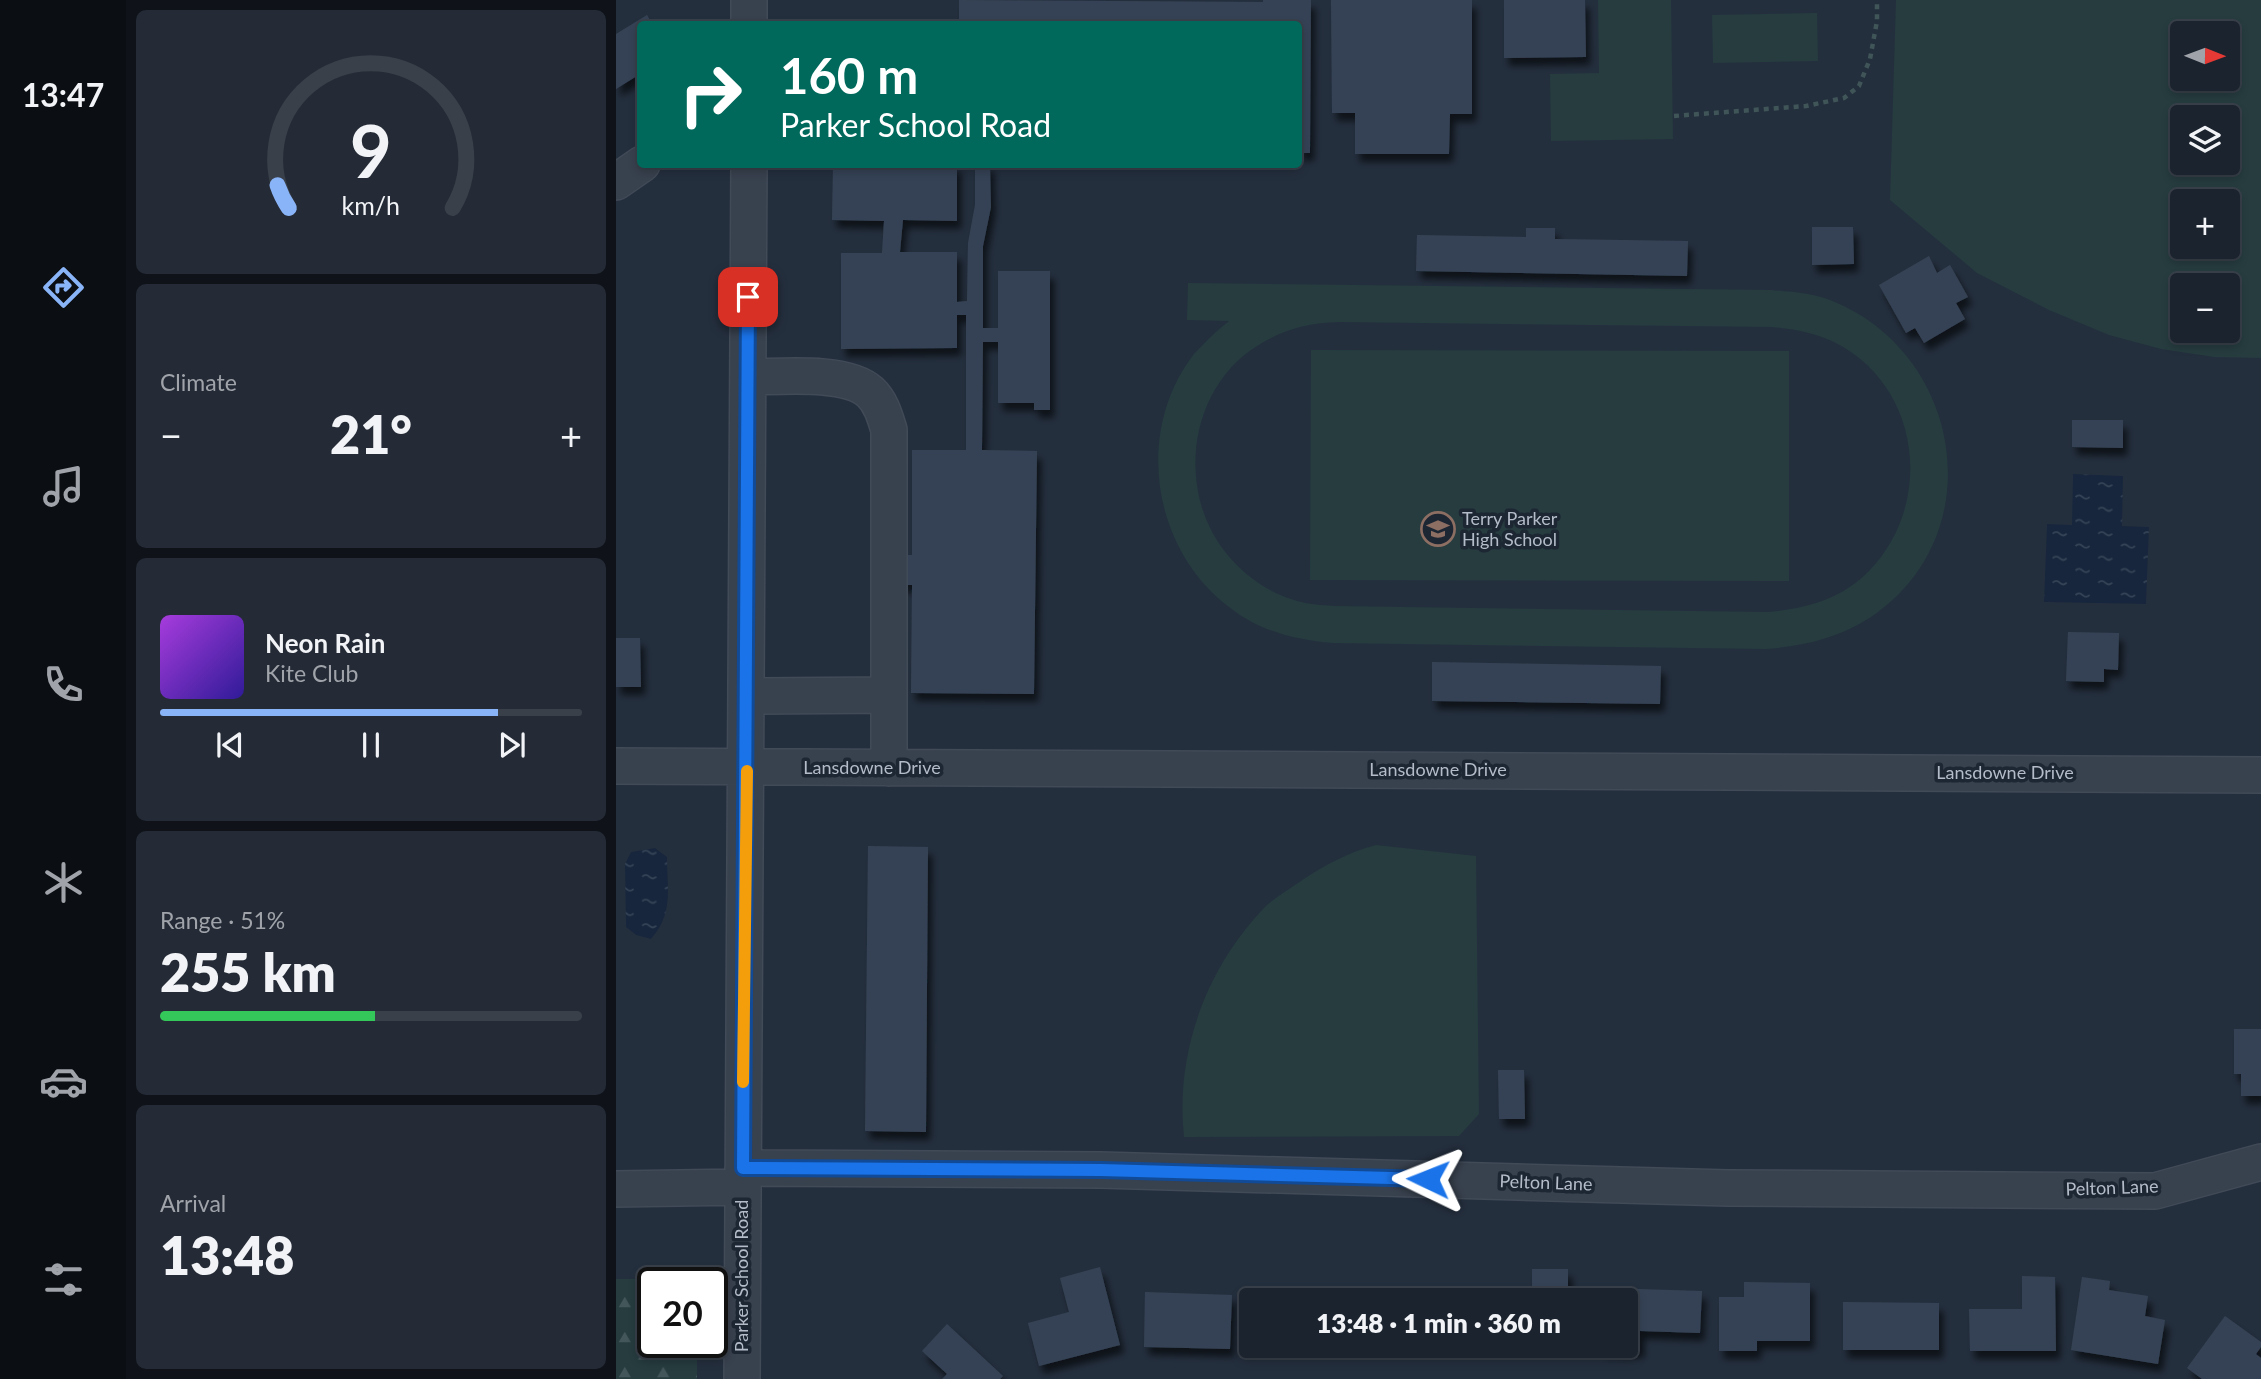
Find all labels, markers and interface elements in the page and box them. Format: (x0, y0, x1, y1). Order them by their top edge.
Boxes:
north arrow (2170, 21, 2240, 91)
map controls (2170, 21, 2240, 343)
text: 160 m (780, 46, 918, 104)
icon: right (665, 49, 756, 140)
text: 13:47 (22, 75, 104, 114)
text: Parker School Road (780, 105, 1051, 144)
button: layers (2170, 105, 2240, 175)
text: 9 (350, 106, 392, 194)
button: + (2170, 189, 2240, 259)
text: km/h (342, 190, 400, 220)
icon: directions (39, 263, 88, 312)
pin (718, 267, 778, 327)
button: − (2170, 273, 2240, 343)
icon: arrive (729, 278, 767, 316)
text: Climate (160, 368, 237, 396)
text: 21° (330, 403, 412, 465)
text: − (160, 412, 182, 458)
text: + (560, 412, 582, 458)
icon: music (39, 462, 88, 511)
place label: Terry Parker High School (1462, 507, 1558, 550)
school or university icon: Terry Parker High School (1419, 510, 1457, 548)
text: Neon Rain (265, 627, 385, 659)
text: Kite Club (265, 659, 358, 687)
icon: phone (39, 660, 88, 709)
icon: previous (211, 726, 249, 764)
icon: pause (352, 726, 390, 764)
icon: next (493, 726, 531, 764)
street label: Lansdowne Drive (803, 756, 941, 778)
street label: Lansdowne Drive (1369, 758, 1507, 780)
street label: Lansdowne Drive (1936, 761, 2074, 783)
icon: climate (39, 858, 88, 907)
text: Range · 51% (160, 906, 285, 934)
text: 255 km (160, 941, 336, 1003)
icon: car (39, 1057, 88, 1106)
position arrow (1391, 1142, 1465, 1216)
street label: Pelton Lane (1499, 1169, 1593, 1195)
street label: Pelton Lane (2065, 1174, 2159, 1200)
text: Arrival (160, 1189, 226, 1217)
street label: Parker School Road (730, 1200, 752, 1352)
text: 13:48 (160, 1224, 294, 1286)
icon: filters (39, 1255, 88, 1304)
speed limit sign: 20 (637, 1267, 728, 1358)
text: 13:48 · 1 min · 360 m (1316, 1307, 1561, 1339)

